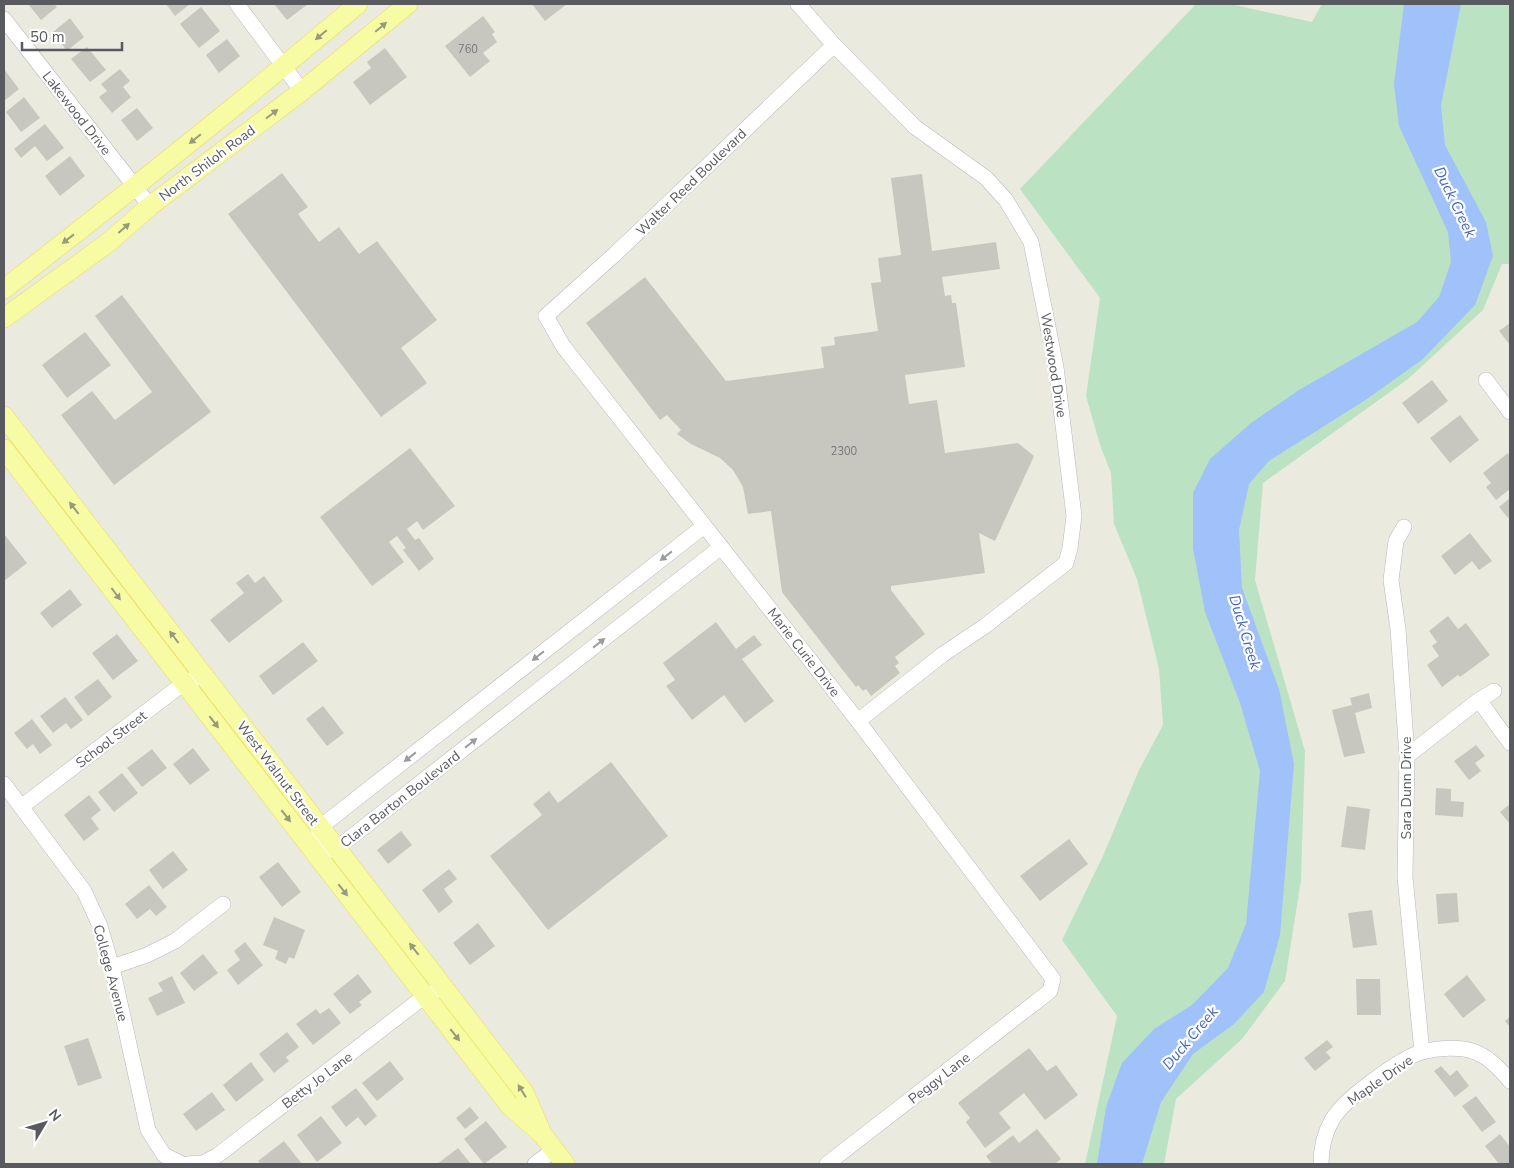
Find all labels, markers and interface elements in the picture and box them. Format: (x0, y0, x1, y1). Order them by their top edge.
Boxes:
scale bar (22, 20, 122, 52)
one-way arrow (374, 21, 387, 32)
text: 50 m (30, 27, 65, 47)
one-way arrow (314, 30, 327, 41)
house number: 760 (458, 42, 478, 57)
street label: Lakewood Drive (38, 68, 115, 159)
one-way arrow (265, 108, 278, 119)
street label: North Shiloh Road (155, 121, 259, 206)
street label: Walter Reed Boulevard (632, 124, 751, 240)
one-way arrow (189, 133, 202, 144)
water label: Duck Creek (1429, 163, 1481, 241)
one-way arrow (118, 223, 131, 234)
one-way arrow (62, 234, 75, 245)
street label: Westwood Drive (1036, 311, 1071, 419)
house number: 2300 (831, 444, 858, 459)
one-way arrow (69, 501, 79, 515)
one-way arrow (659, 550, 672, 561)
one-way arrow (111, 587, 121, 601)
water label: Duck Creek (1224, 592, 1266, 672)
street label: Marie Curie Drive (763, 604, 844, 701)
one-way arrow (168, 631, 179, 644)
one-way arrow (592, 637, 605, 648)
one-way arrow (532, 651, 545, 662)
street label: School Street (72, 706, 151, 772)
one-way arrow (209, 715, 219, 729)
street label: West Walnut Street (232, 717, 323, 829)
street label: Sara Dunn Drive (1397, 737, 1416, 839)
one-way arrow (464, 738, 478, 748)
street label: Clara Barton Boulevard (336, 747, 464, 852)
one-way arrow (404, 751, 417, 762)
one-way arrow (281, 809, 292, 822)
one-way arrow (338, 883, 349, 896)
street label: College Avenue (88, 923, 133, 1024)
one-way arrow (408, 943, 419, 956)
water label: Duck Creek (1158, 1002, 1223, 1074)
one-way arrow (450, 1028, 460, 1042)
street label: Betty Jo Lane (278, 1048, 356, 1113)
street label: Peggy Lane (904, 1048, 974, 1109)
street label: Maple Drive (1344, 1051, 1417, 1110)
one-way arrow (517, 1085, 527, 1098)
north arrow (20, 1098, 70, 1148)
text: N (44, 1105, 66, 1125)

